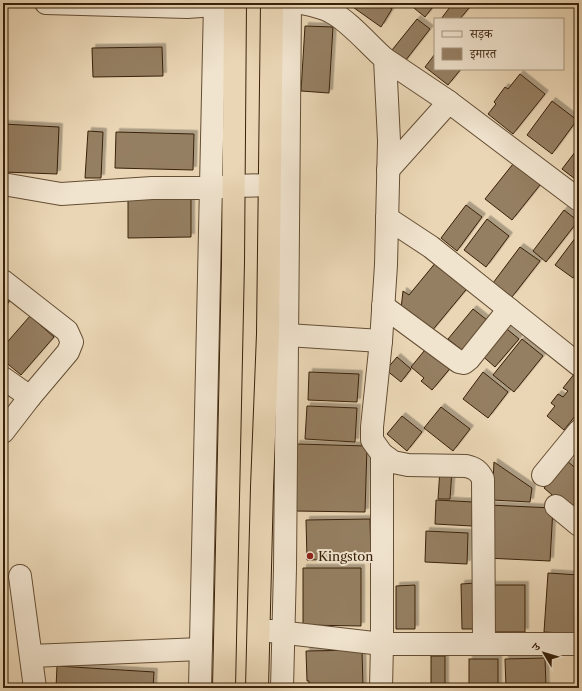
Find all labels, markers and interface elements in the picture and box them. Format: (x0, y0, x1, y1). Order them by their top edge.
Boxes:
legend (434, 18, 564, 70)
text: सड़क (469, 26, 494, 41)
text: इमारत (469, 46, 497, 61)
place label: Kingston (318, 548, 373, 564)
marker: Kingston (305, 551, 315, 561)
north arrow (524, 633, 564, 673)
text: उ (528, 639, 544, 654)

